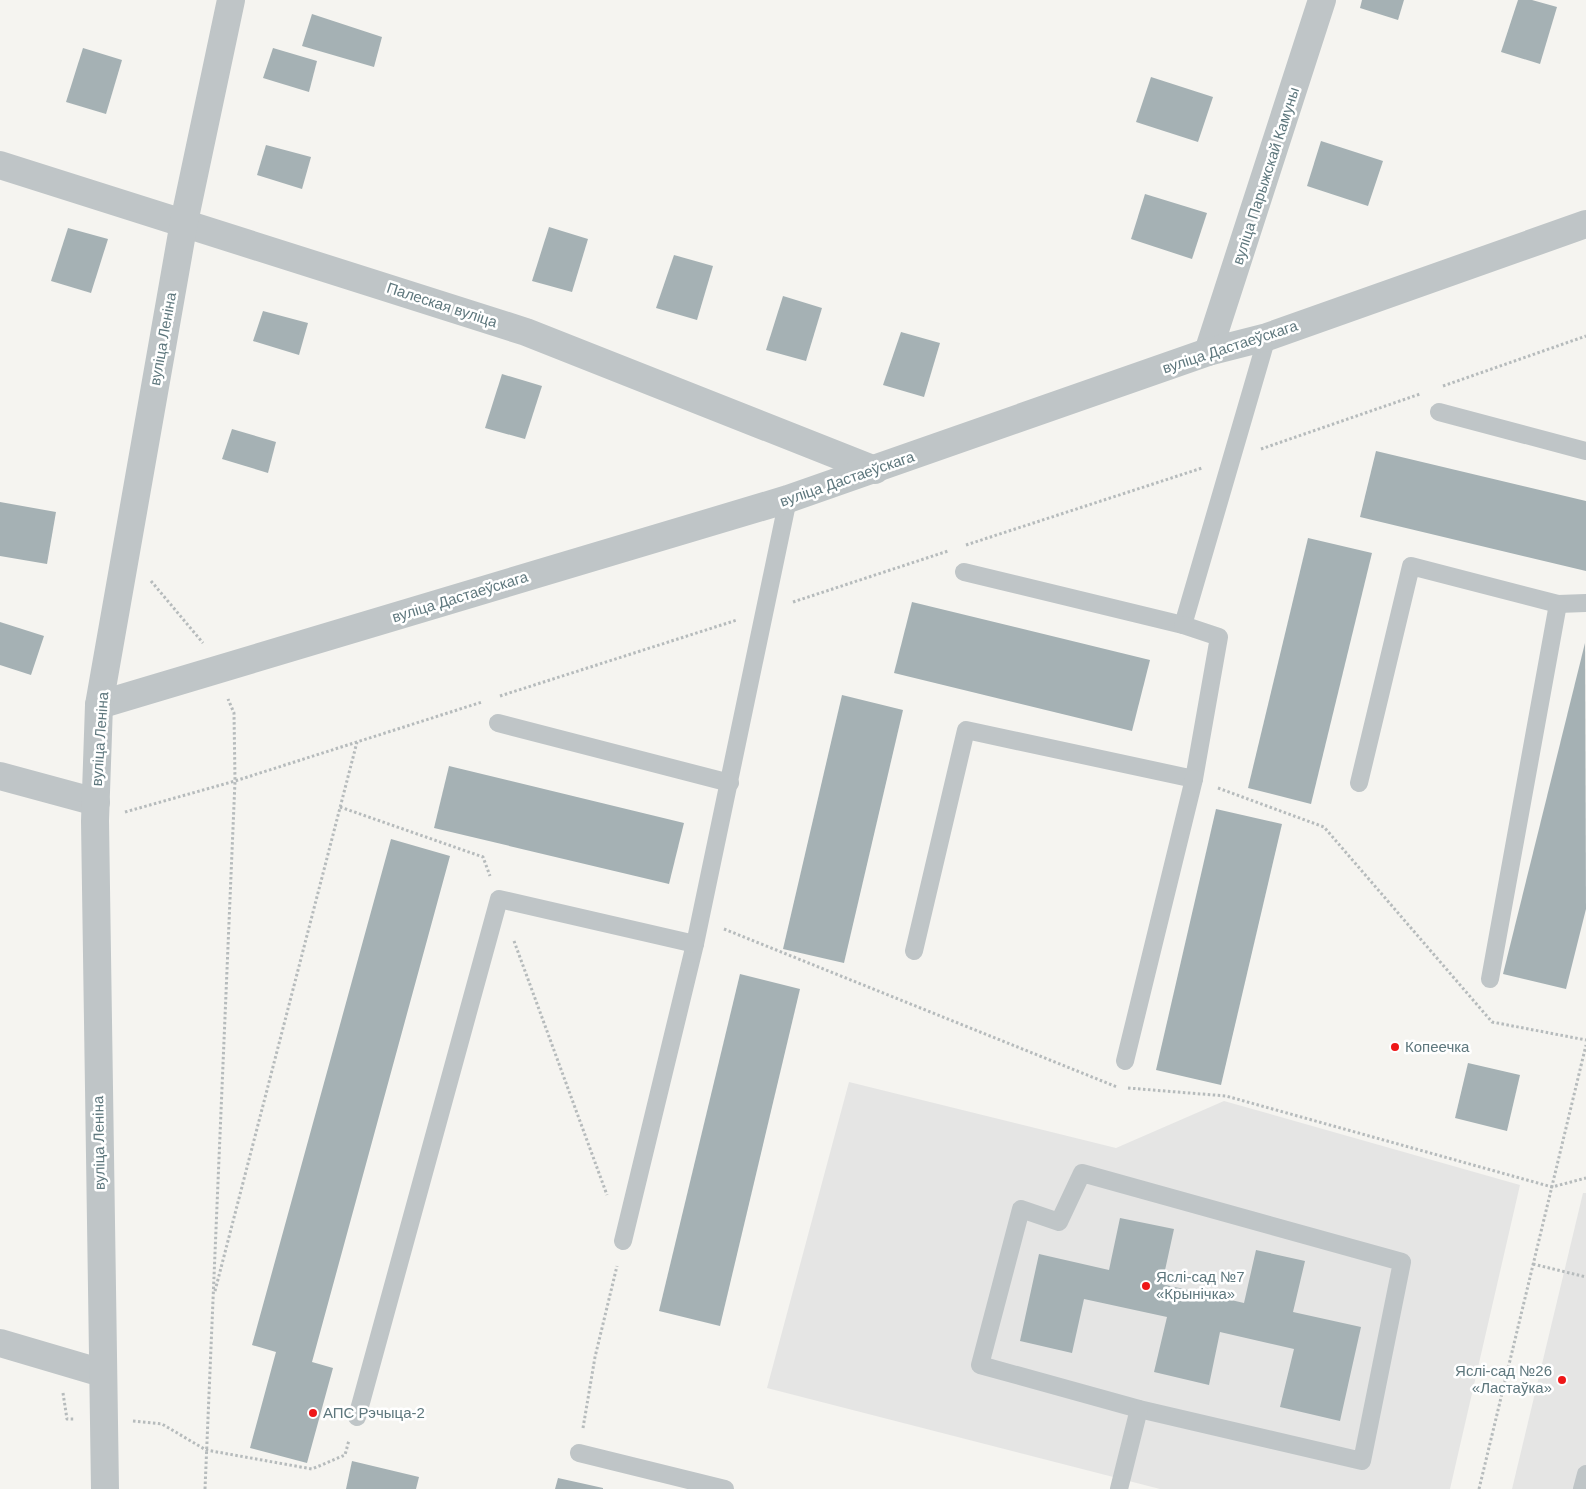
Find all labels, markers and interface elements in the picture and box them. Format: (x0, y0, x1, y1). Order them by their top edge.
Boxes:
street label: вуліца Парыжскай Камуны (1229, 85, 1302, 267)
street label: Палеская вуліца (385, 279, 500, 331)
street label: вуліца Леніна (146, 290, 179, 387)
street label: вуліца Дастаеўскага (1160, 316, 1300, 376)
street label: вуліца Дастаеўскага (777, 447, 917, 510)
street label: вуліца Дастаеўскага (390, 568, 530, 625)
street label: вуліца Леніна (88, 691, 111, 787)
place label: Копеечка (1405, 1038, 1470, 1055)
marker: Копеечка (1389, 1041, 1401, 1053)
street label: вуліца Леніна (89, 1095, 108, 1190)
place label: Яслі-сад №7 «Крынічка» (1156, 1268, 1245, 1302)
marker: Яслі-сад №7 «Крынічка» (1140, 1280, 1152, 1292)
place label: Яслі-сад №26 «Ластаўка» (1455, 1362, 1552, 1396)
marker: Яслі-сад №26 «Ластаўка» (1556, 1374, 1568, 1386)
place label: АПС Рэчыца-2 (323, 1404, 425, 1421)
marker: АПС Рэчыца-2 (307, 1407, 319, 1419)

